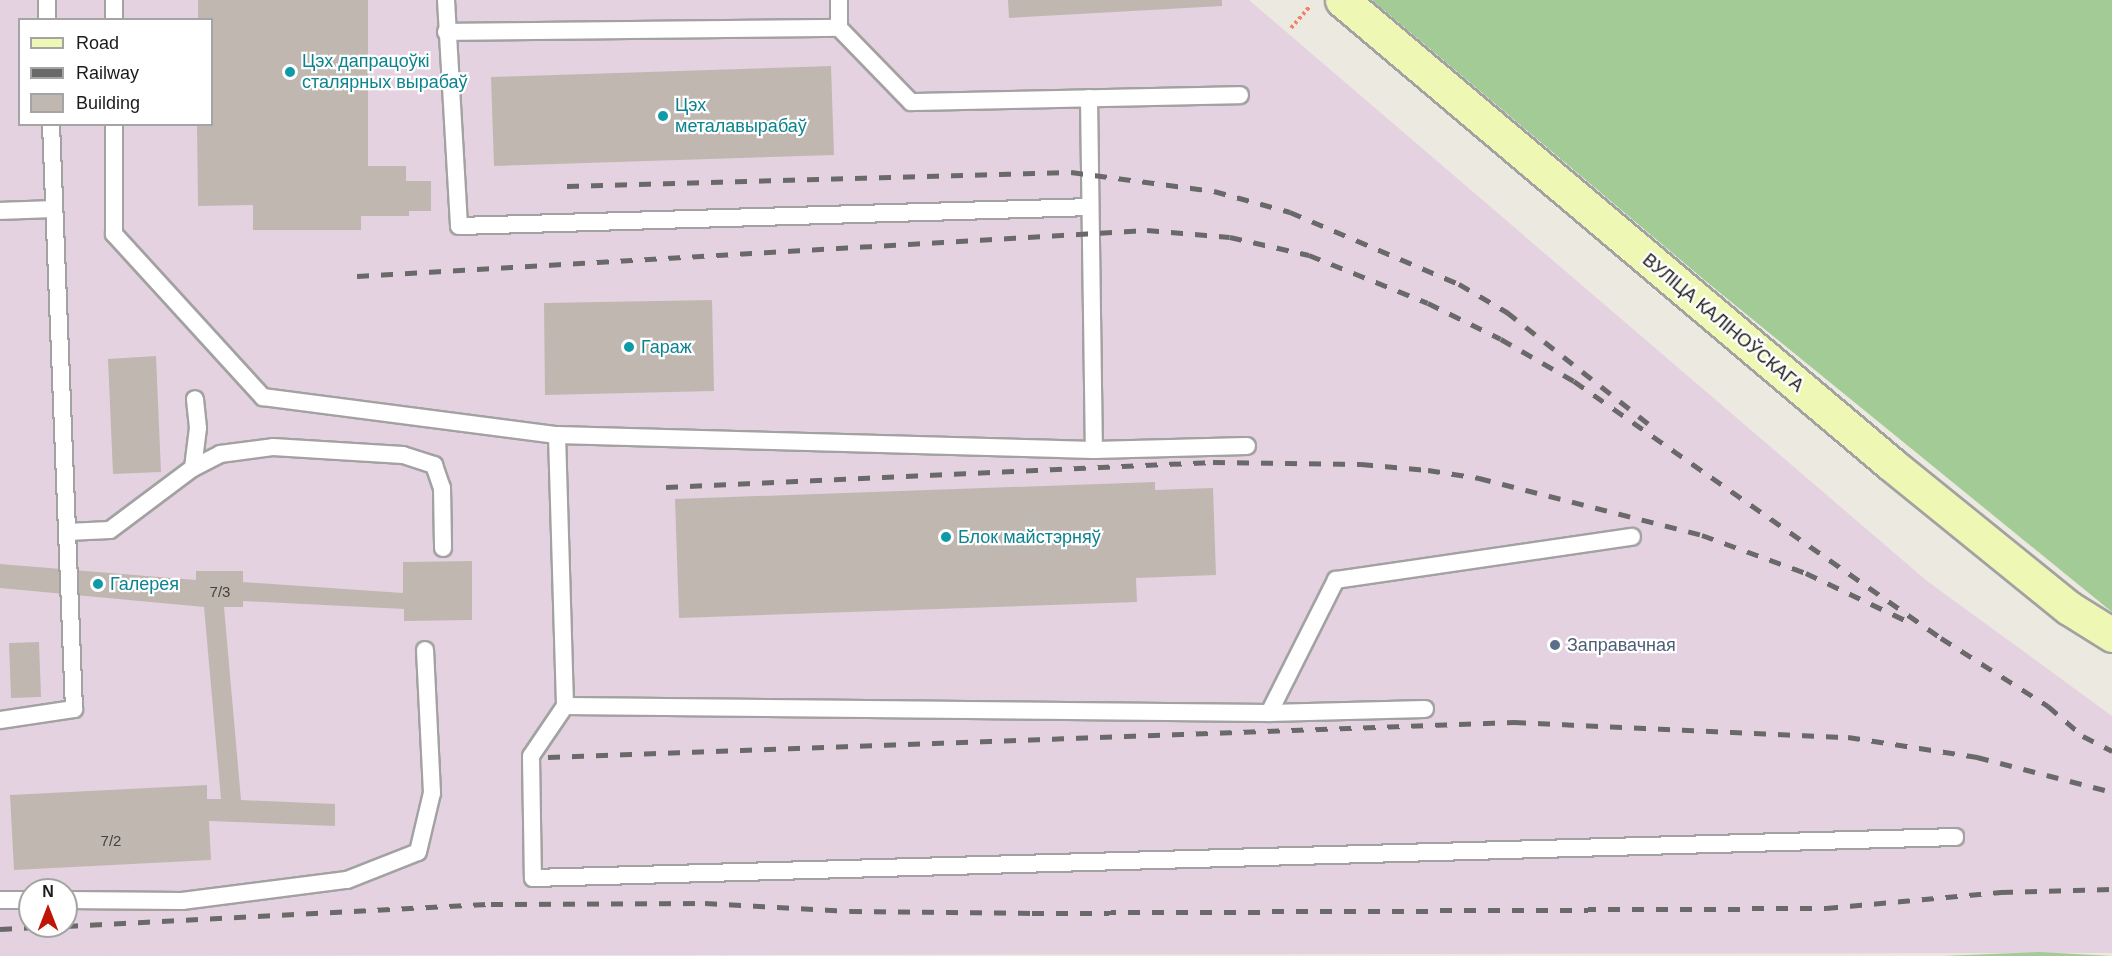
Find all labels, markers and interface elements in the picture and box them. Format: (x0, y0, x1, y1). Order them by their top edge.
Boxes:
legend (18, 18, 213, 126)
text: Road (76, 33, 119, 53)
place label: Цэх дапрацоўкі сталярных вырабаў (302, 51, 468, 94)
text: Railway (76, 63, 139, 83)
marker: Цэх дапрацоўкі сталярных вырабаў (283, 65, 297, 79)
text: Building (76, 93, 140, 113)
place label: Цэх металавырабаў (675, 95, 807, 138)
marker: Цэх металавырабаў (656, 109, 670, 123)
street label: ВУЛІЦА КАЛІНОЎСКАГА (1638, 249, 1808, 397)
place label: Гараж (641, 336, 692, 358)
marker: Гараж (622, 340, 636, 354)
place label: Блок майстэрняў (958, 526, 1101, 548)
marker: Блок майстэрняў (939, 530, 953, 544)
place label: Галерея (110, 573, 179, 595)
marker: Галерея (91, 577, 105, 591)
house number: 7/3 (210, 583, 230, 601)
place label: Заправачная (1567, 634, 1676, 656)
marker: Заправачная (1548, 638, 1562, 652)
house number: 7/2 (101, 832, 121, 850)
north arrow (18, 878, 78, 938)
text: N (42, 883, 54, 900)

